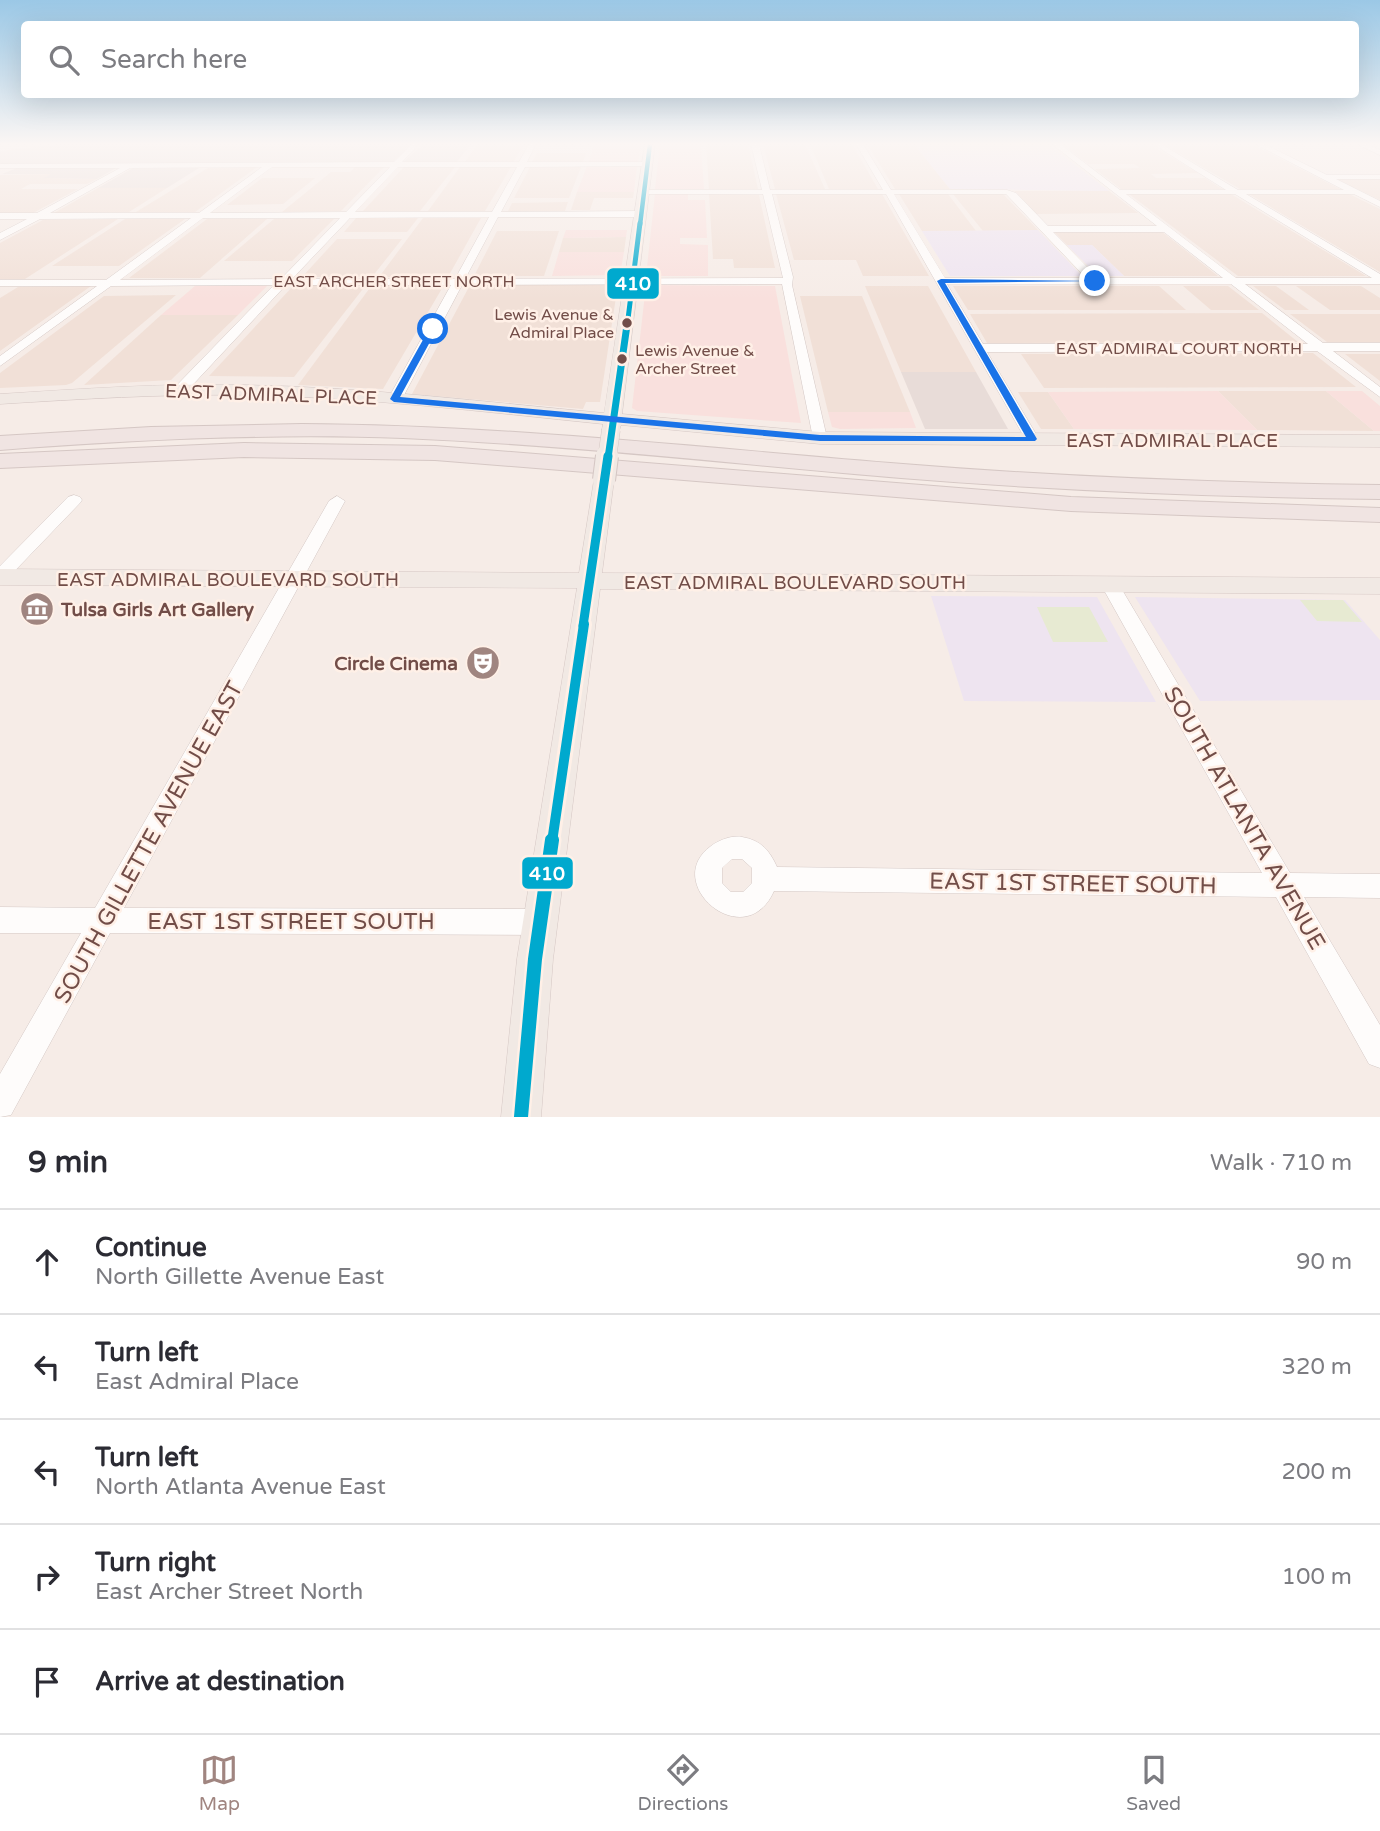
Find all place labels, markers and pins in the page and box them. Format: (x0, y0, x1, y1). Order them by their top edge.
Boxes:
place label: Lewis Avenue & Admiral Place (494, 305, 614, 343)
marker: Lewis Avenue & Admiral Place (620, 316, 634, 330)
place label: Lewis Avenue & Archer Street (635, 341, 755, 379)
marker: Lewis Avenue & Archer Street (615, 352, 629, 366)
museum icon: Tulsa Girls Art Gallery (18, 590, 56, 628)
place label: Tulsa Girls Art Gallery (60, 599, 255, 622)
theatre icon: Circle Cinema (464, 644, 502, 682)
place label: Circle Cinema (334, 653, 458, 675)

